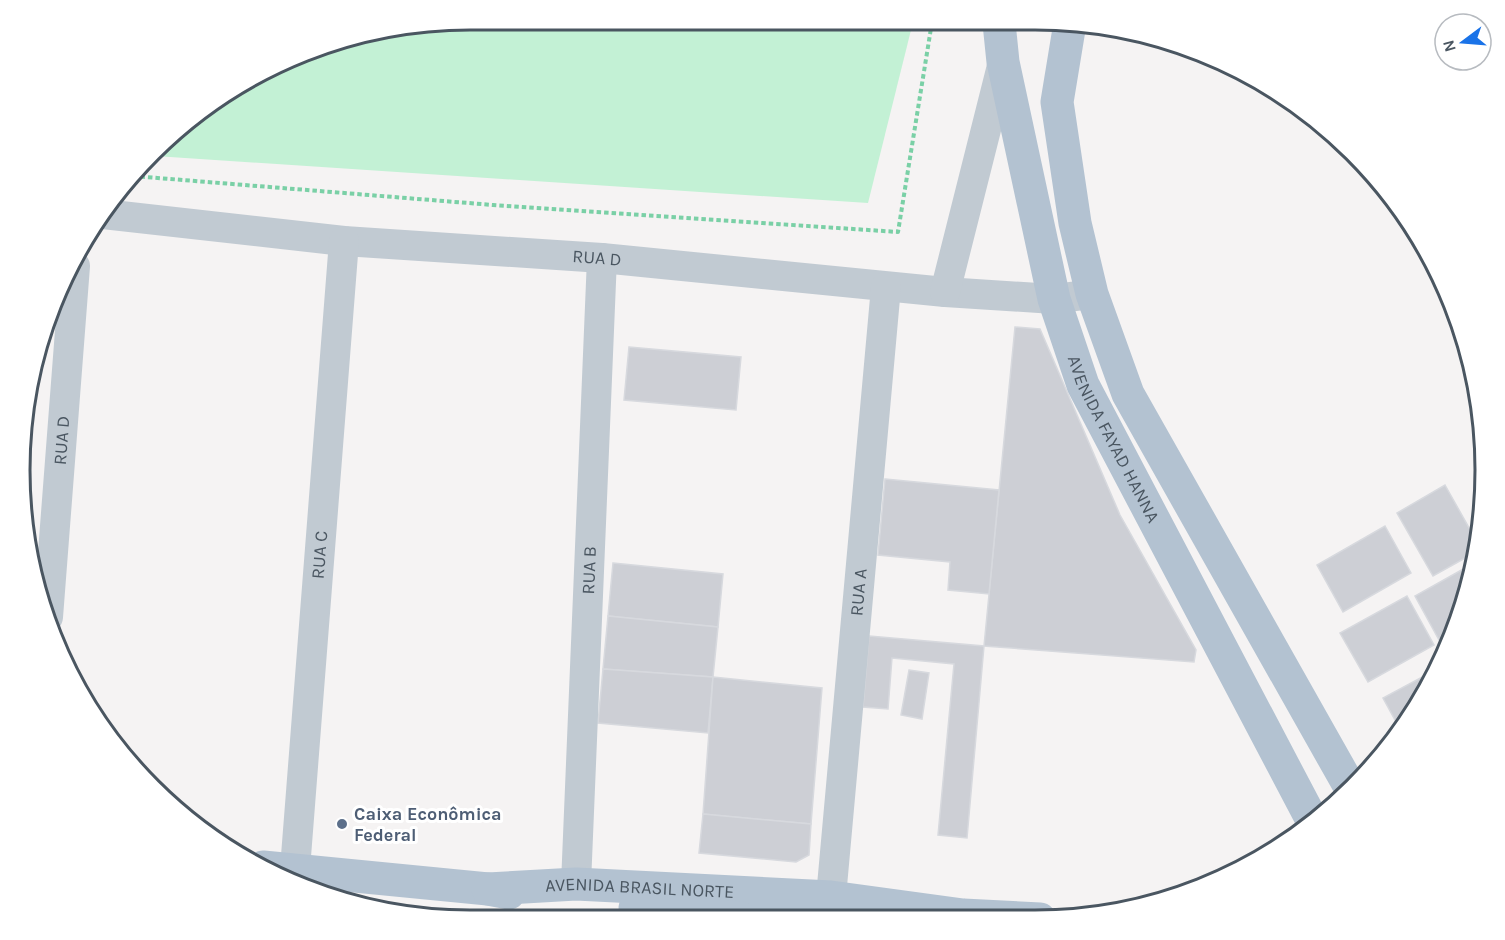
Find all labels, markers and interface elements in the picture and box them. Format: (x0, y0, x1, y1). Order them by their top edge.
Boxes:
north arrow (1433, 12, 1493, 72)
text: N (1438, 38, 1460, 54)
street label: RUA D (572, 245, 623, 271)
street label: AVENIDA FAYAD HANNA (1063, 352, 1164, 526)
street label: RUA D (49, 415, 74, 466)
street label: RUA C (307, 530, 332, 580)
street label: RUA B (577, 546, 601, 595)
street label: RUA A (845, 567, 872, 617)
place label: Caixa Econômica Federal (354, 803, 502, 846)
marker: Caixa Econômica Federal (335, 817, 349, 831)
street label: AVENIDA BRASIL NORTE (545, 873, 735, 903)

